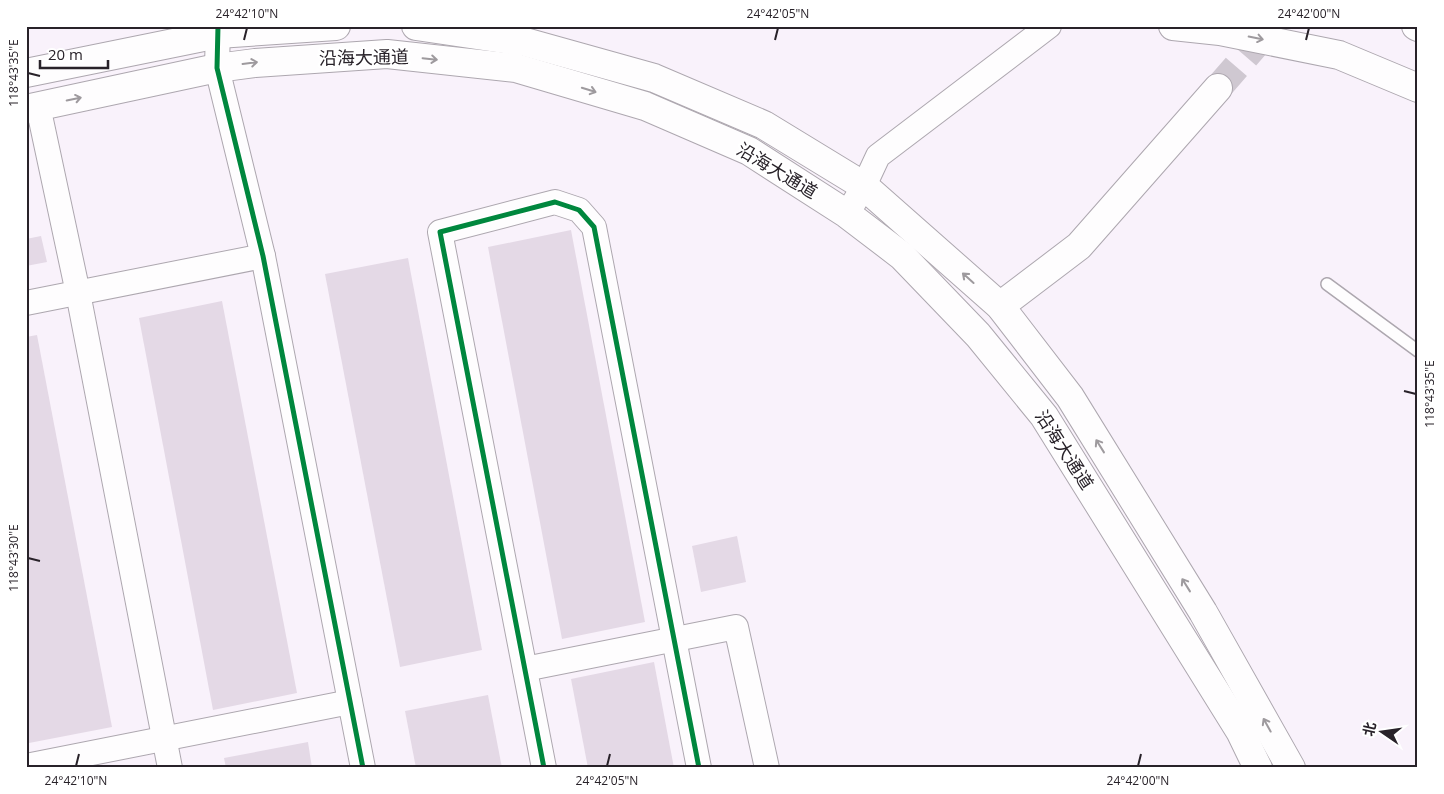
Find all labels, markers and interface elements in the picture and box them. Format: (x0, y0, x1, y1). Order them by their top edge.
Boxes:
text: 24°42'10"N (216, 5, 278, 22)
text: 24°42'05"N (747, 5, 809, 22)
text: 24°42'00"N (1278, 5, 1340, 22)
one-way arrow (1248, 34, 1264, 43)
scale bar (40, 38, 108, 70)
text: 118°43'35"E (5, 39, 22, 107)
text: 20 m (48, 44, 83, 64)
street label: 沿海大通道 (319, 44, 409, 70)
one-way arrow (421, 54, 437, 64)
one-way arrow (242, 58, 258, 68)
one-way arrow (580, 85, 596, 95)
one-way arrow (65, 94, 81, 103)
street label: 沿海大通道 (733, 137, 822, 204)
one-way arrow (962, 272, 975, 283)
text: 118°43'35"E (1421, 360, 1438, 428)
street label: 沿海大通道 (1030, 405, 1099, 494)
one-way arrow (1095, 440, 1105, 454)
text: 118°43'30"E (5, 524, 22, 592)
one-way arrow (1180, 578, 1190, 592)
north arrow (1356, 706, 1406, 756)
one-way arrow (1262, 718, 1272, 733)
text: 北 (1358, 720, 1380, 738)
text: 24°42'10"N (45, 772, 107, 789)
text: 24°42'05"N (576, 772, 638, 789)
text: 24°42'00"N (1107, 772, 1169, 789)

